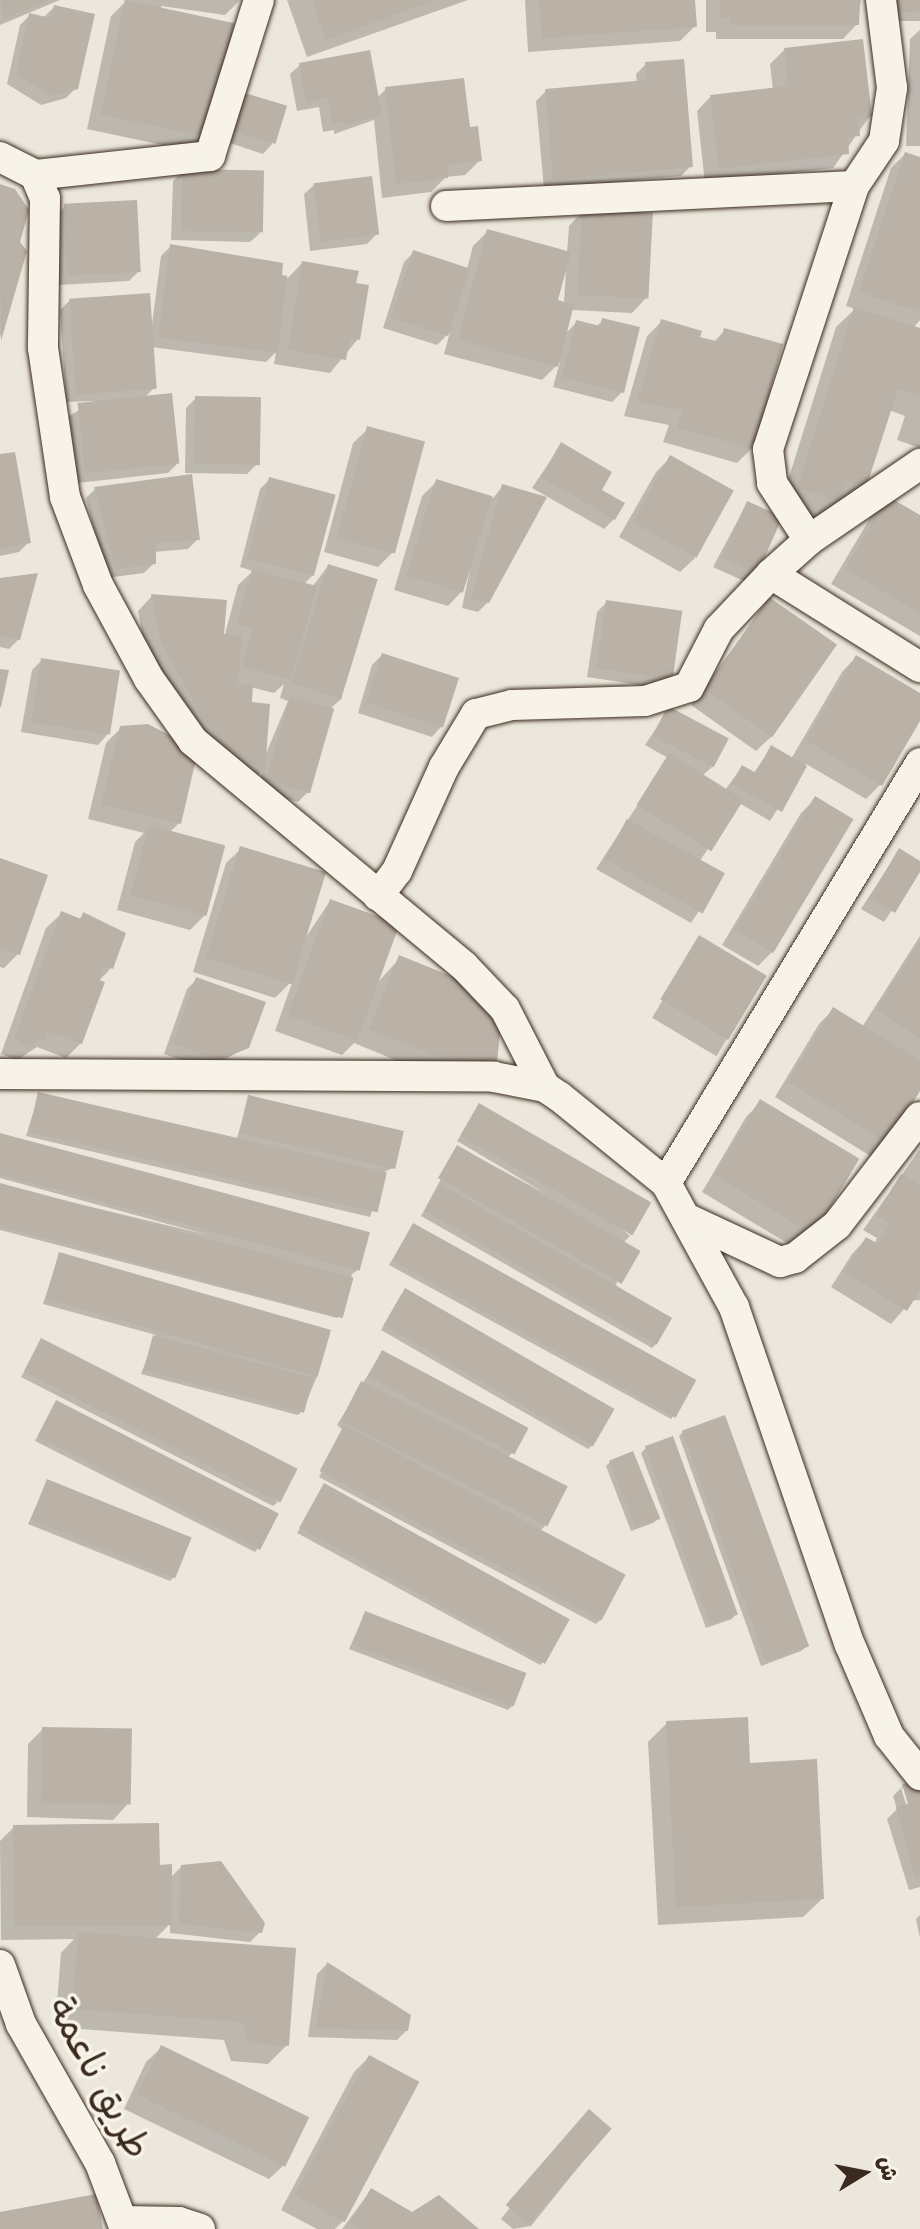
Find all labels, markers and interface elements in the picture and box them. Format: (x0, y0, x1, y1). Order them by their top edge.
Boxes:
street label: طريق ناعمة (37, 1989, 161, 2167)
north arrow (824, 2133, 904, 2213)
text: ش (872, 2154, 904, 2183)

